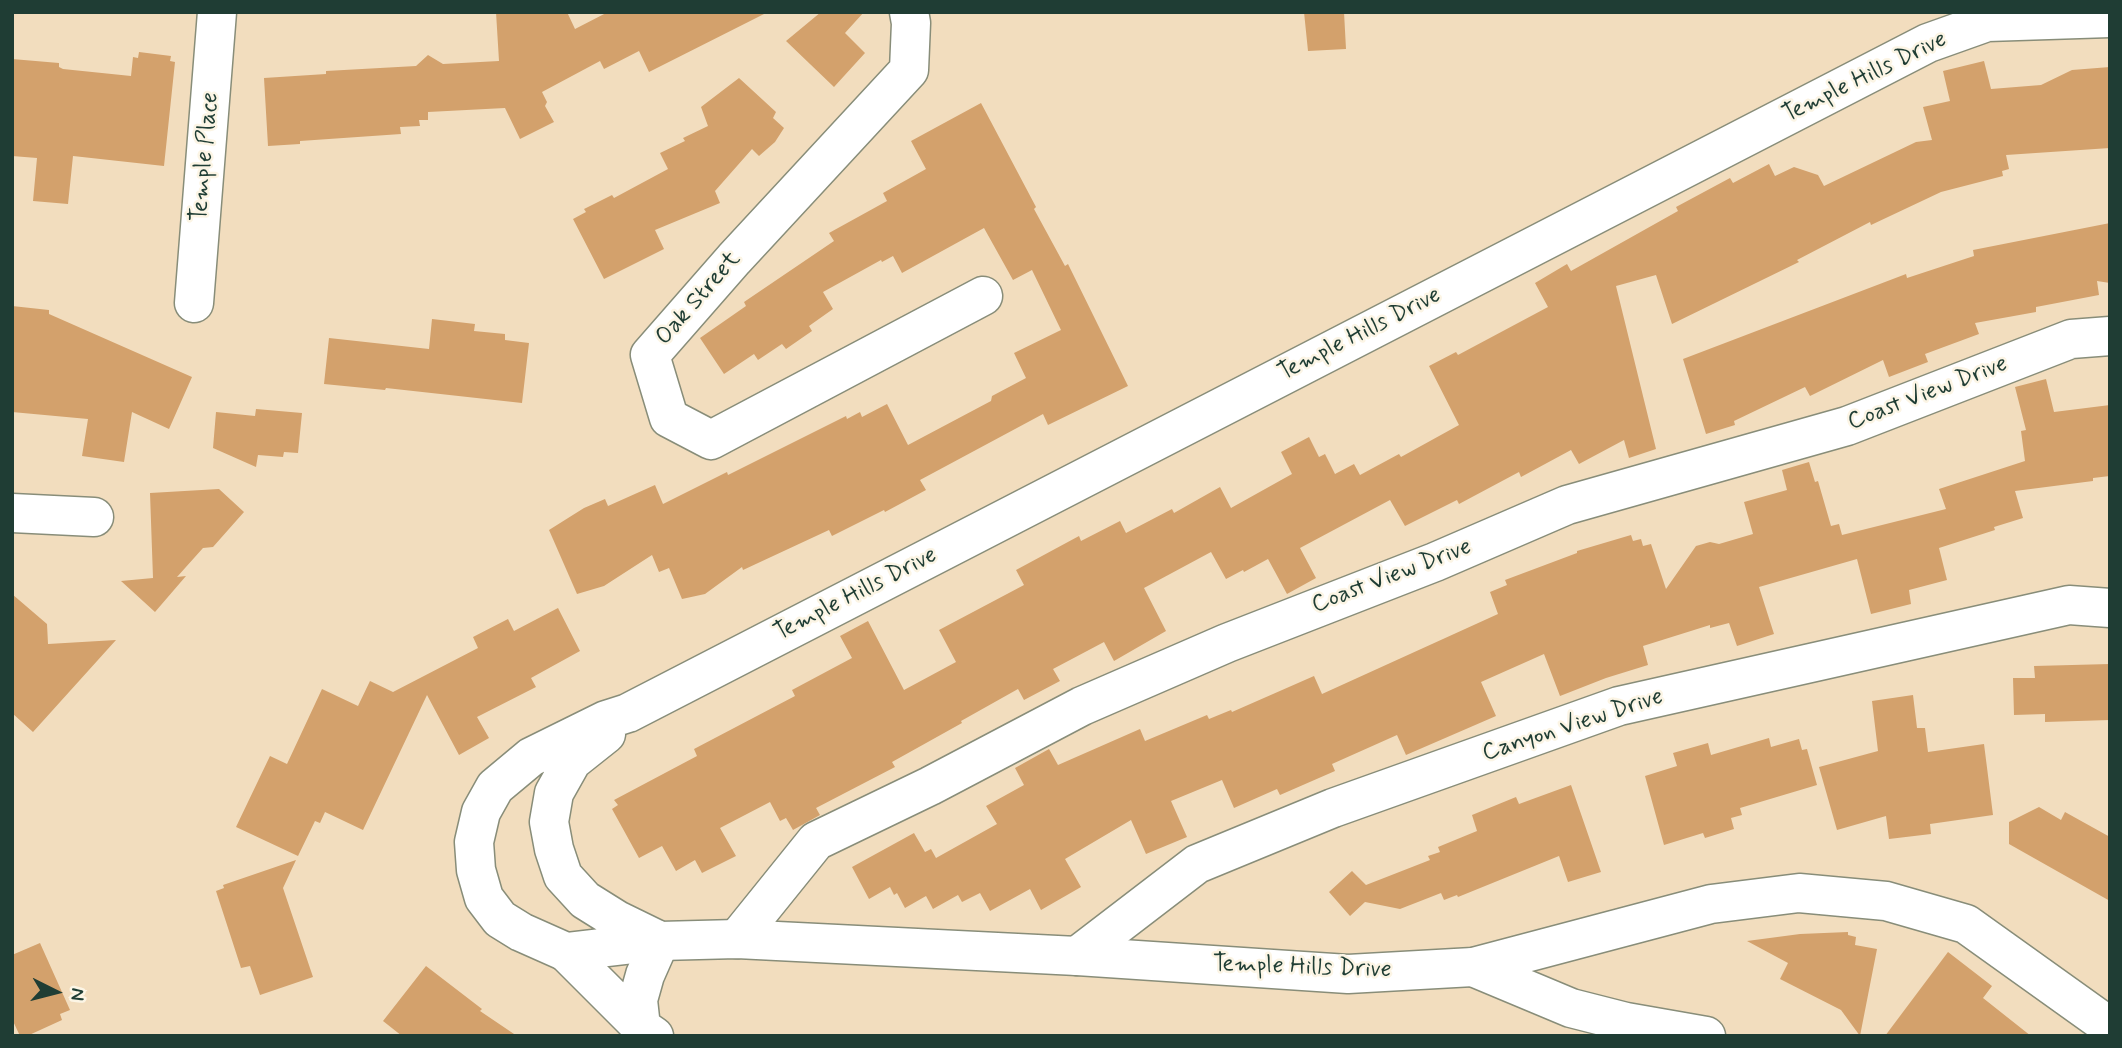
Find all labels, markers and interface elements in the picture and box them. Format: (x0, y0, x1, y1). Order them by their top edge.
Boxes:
street label: Temple Hills Drive (1778, 26, 1952, 130)
street label: Temple Place (186, 91, 226, 223)
street label: Oak Street (650, 246, 748, 352)
street label: Temple Hills Drive (1274, 282, 1446, 388)
street label: Coast View Drive (1844, 350, 2012, 438)
street label: Coast View Drive (1308, 533, 1476, 621)
street label: Temple Hills Drive (770, 542, 942, 648)
street label: Canyon View Drive (1479, 683, 1667, 769)
street label: Temple Hills Drive (1212, 950, 1392, 986)
north arrow (21, 957, 91, 1027)
text: N (64, 987, 90, 1002)

